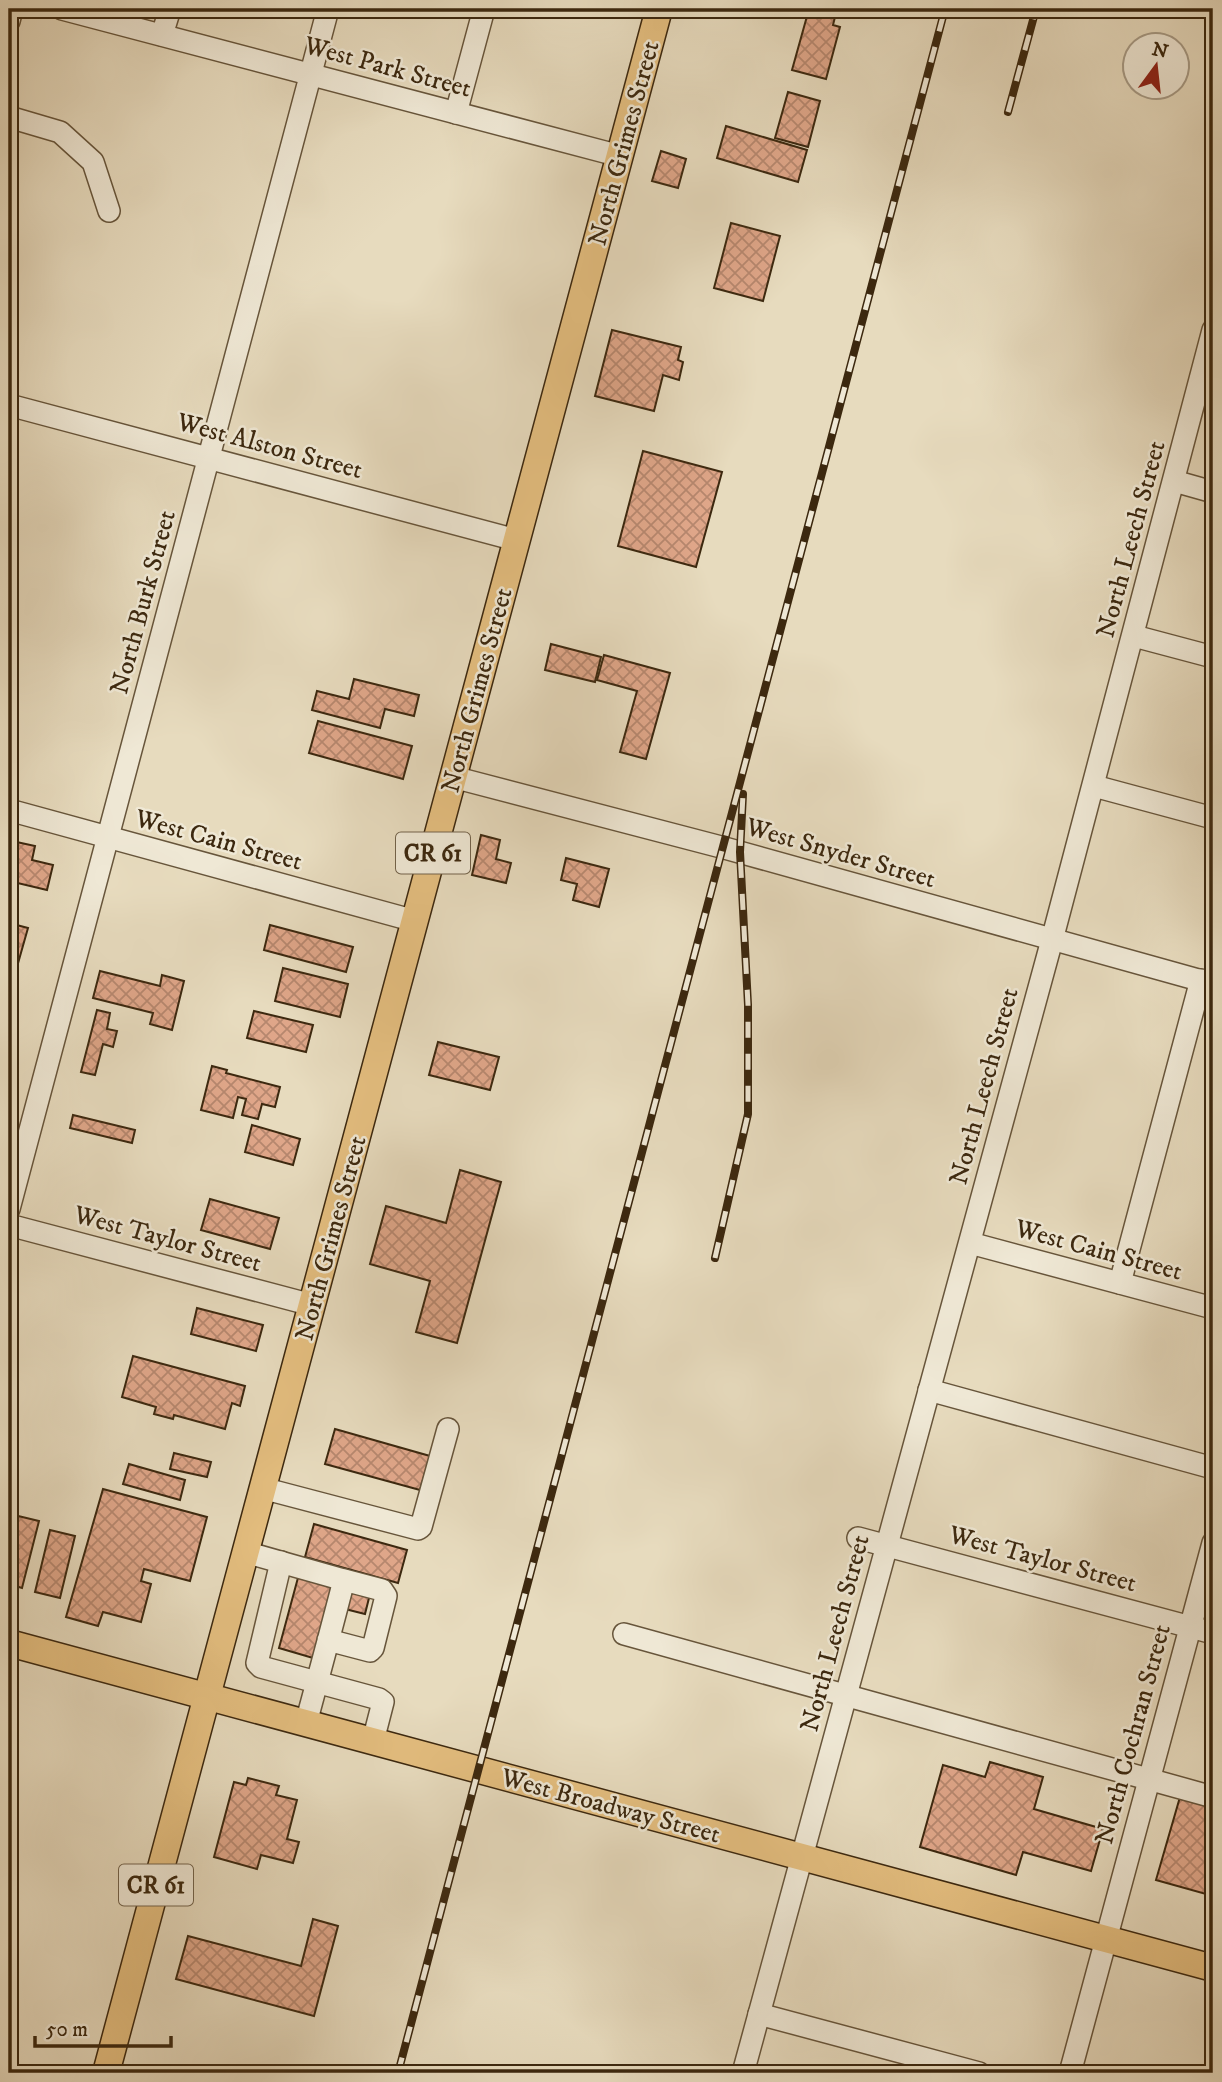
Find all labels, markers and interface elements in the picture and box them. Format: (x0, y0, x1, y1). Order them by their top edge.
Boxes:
street label: West Park Street (300, 29, 475, 106)
north arrow (1120, 32, 1190, 102)
street label: North Grimes Street (581, 37, 668, 250)
text: N (1149, 38, 1171, 64)
street label: West Alston Street (172, 406, 366, 487)
street label: North Leech Street (1089, 437, 1174, 642)
street label: North Burk Street (103, 507, 184, 698)
street label: North Grimes Street (434, 584, 521, 797)
street label: West Cain Street (130, 802, 306, 879)
street label: West Snyder Street (741, 810, 939, 896)
road number: CR 61 (396, 832, 470, 874)
street label: North Leech Street (942, 984, 1027, 1189)
street label: North Grimes Street (288, 1132, 375, 1345)
street label: West Taylor Street (69, 1198, 265, 1280)
street label: West Cain Street (1010, 1212, 1186, 1289)
street label: West Taylor Street (944, 1518, 1140, 1600)
street label: North Leech Street (793, 1531, 878, 1736)
street label: North Cochran Street (1088, 1621, 1179, 1848)
street label: West Broadway Street (497, 1761, 724, 1852)
road number: CR 61 (119, 1864, 193, 1906)
scale bar (35, 2005, 172, 2049)
text: 50 m (46, 2017, 88, 2043)

